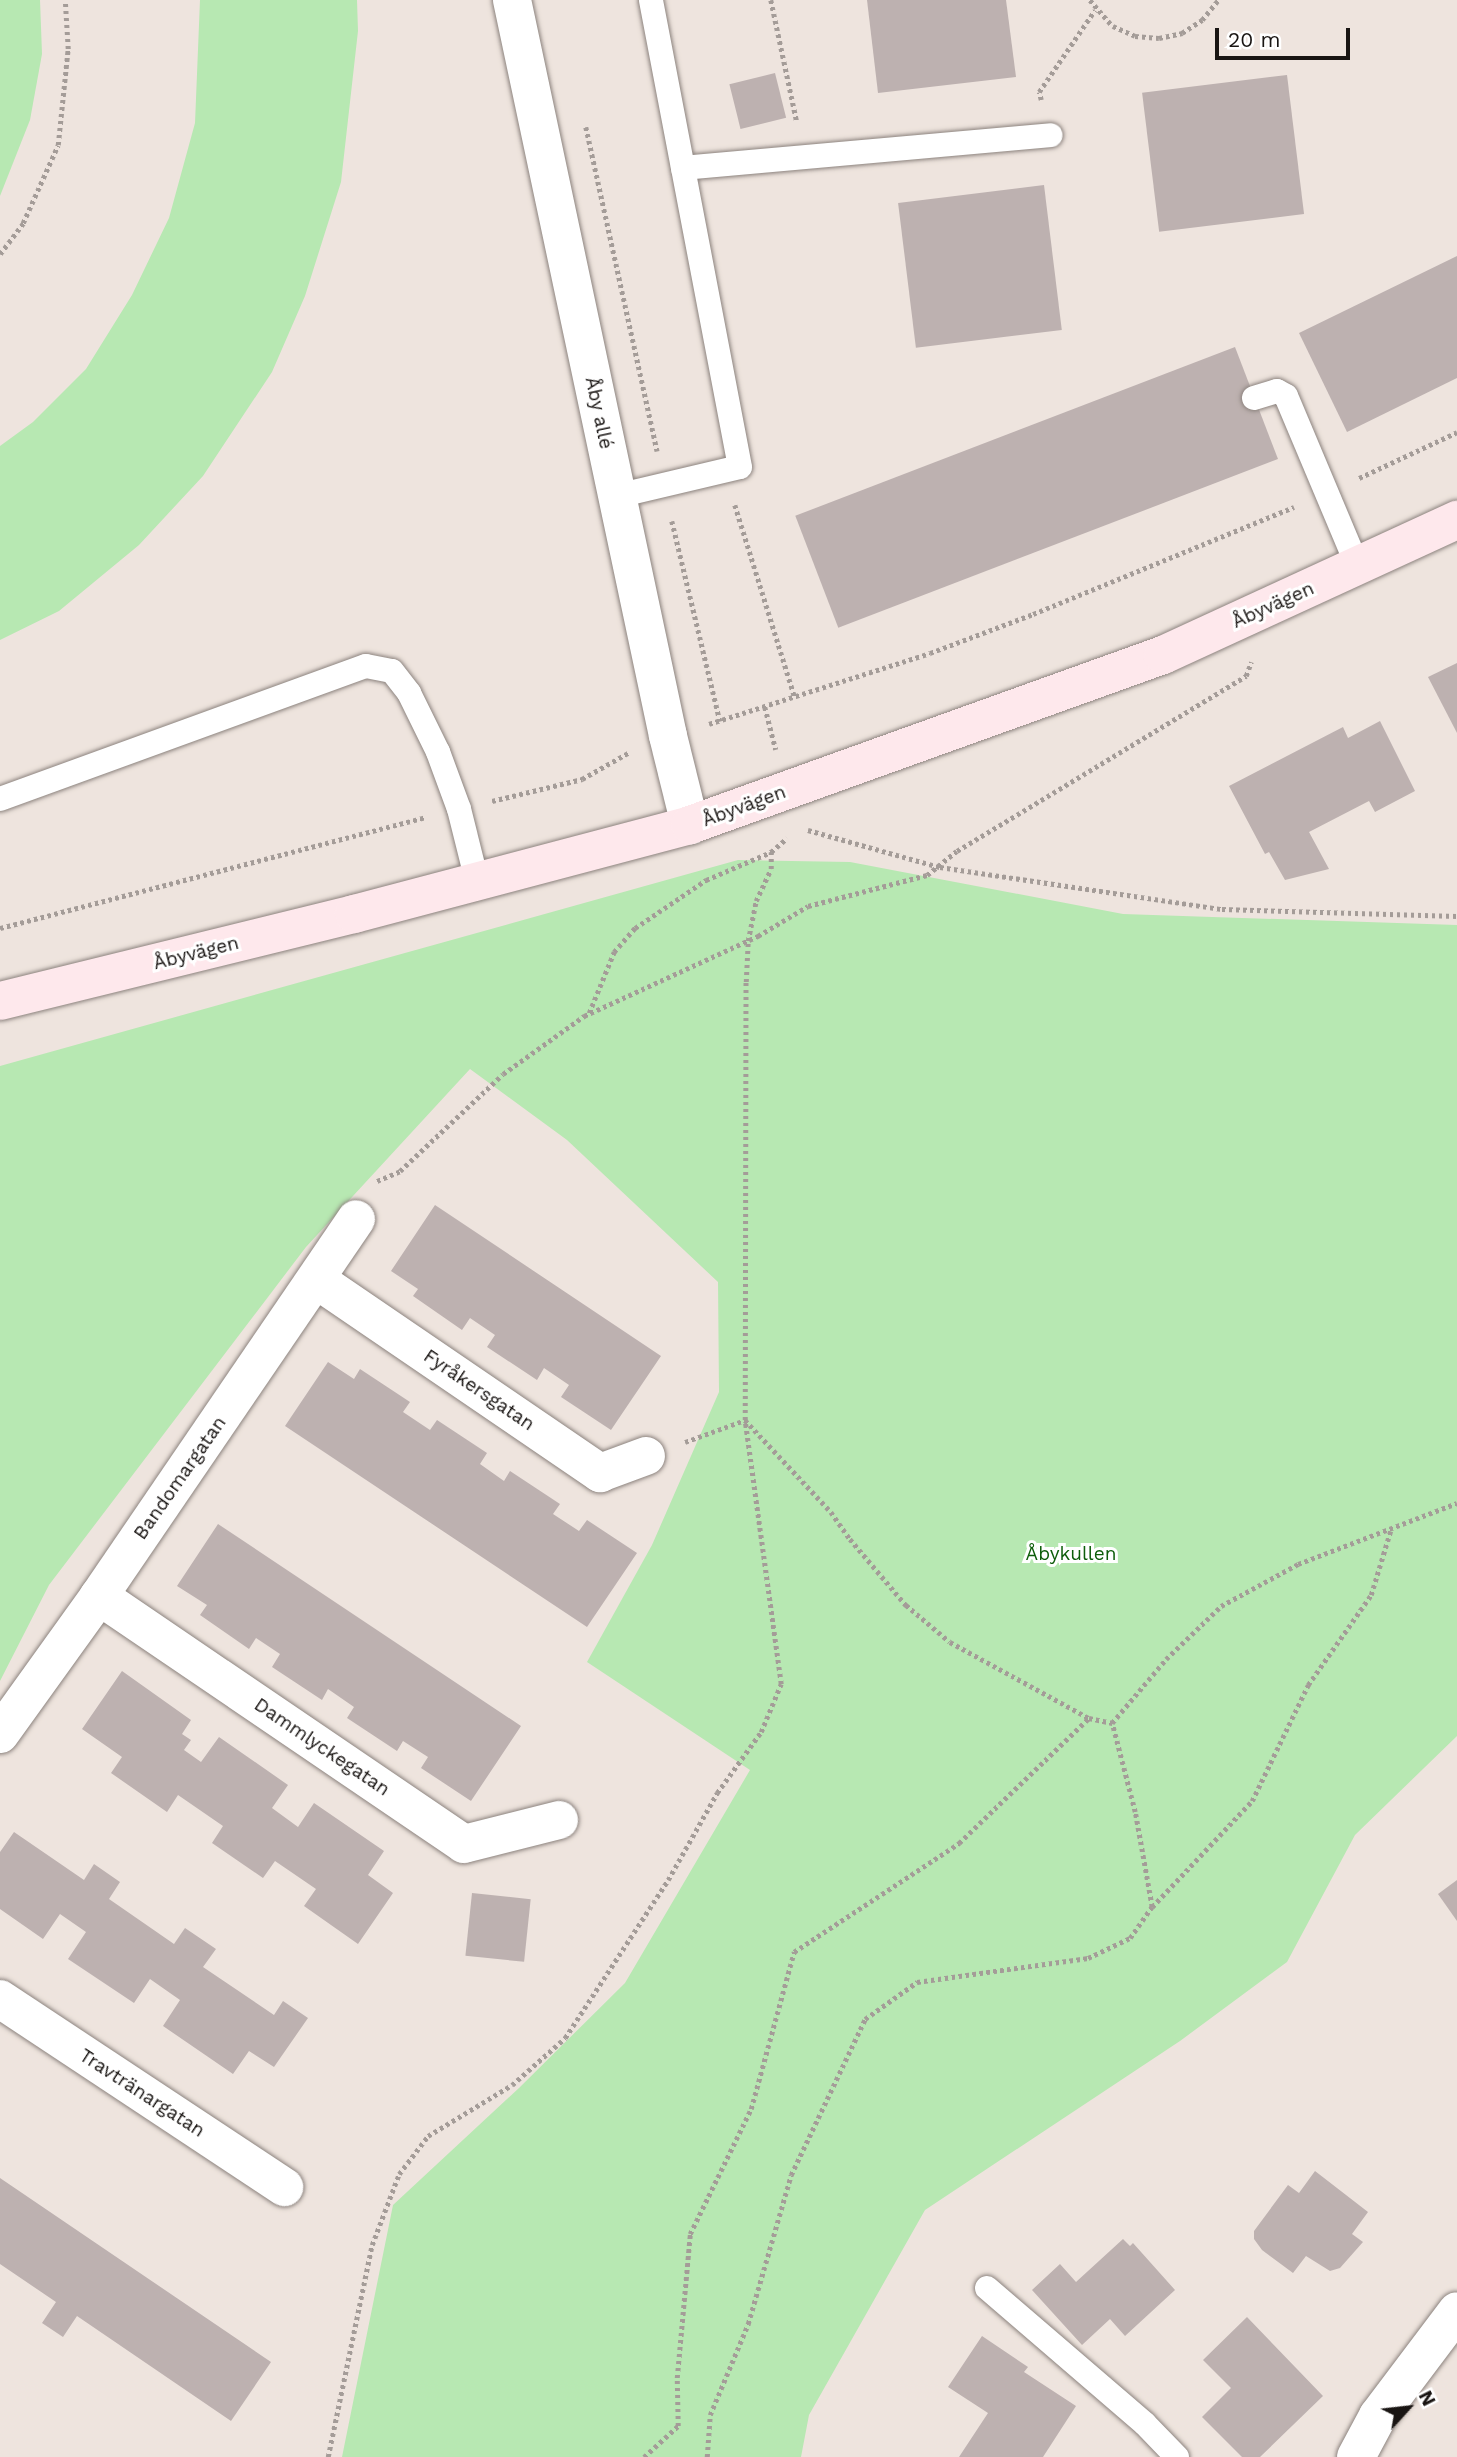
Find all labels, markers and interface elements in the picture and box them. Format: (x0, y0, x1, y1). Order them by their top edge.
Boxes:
scale bar (1219, 14, 1354, 58)
text: 20 m (1228, 27, 1280, 52)
street label: Åby allé (580, 375, 618, 451)
street label: Åbyvägen (1229, 577, 1317, 633)
street label: Åbyvägen (699, 780, 789, 832)
street label: Åbyvägen (151, 931, 241, 975)
street label: Fyråkersgatan (419, 1344, 539, 1436)
street label: Bandomargatan (129, 1412, 231, 1544)
park label: Åbykullen (1026, 1543, 1116, 1565)
street label: Dammlyckegatan (250, 1693, 394, 1801)
street label: Travtränargatan (75, 2044, 209, 2142)
north arrow (1373, 2373, 1443, 2443)
text: N (1414, 2387, 1441, 2410)

